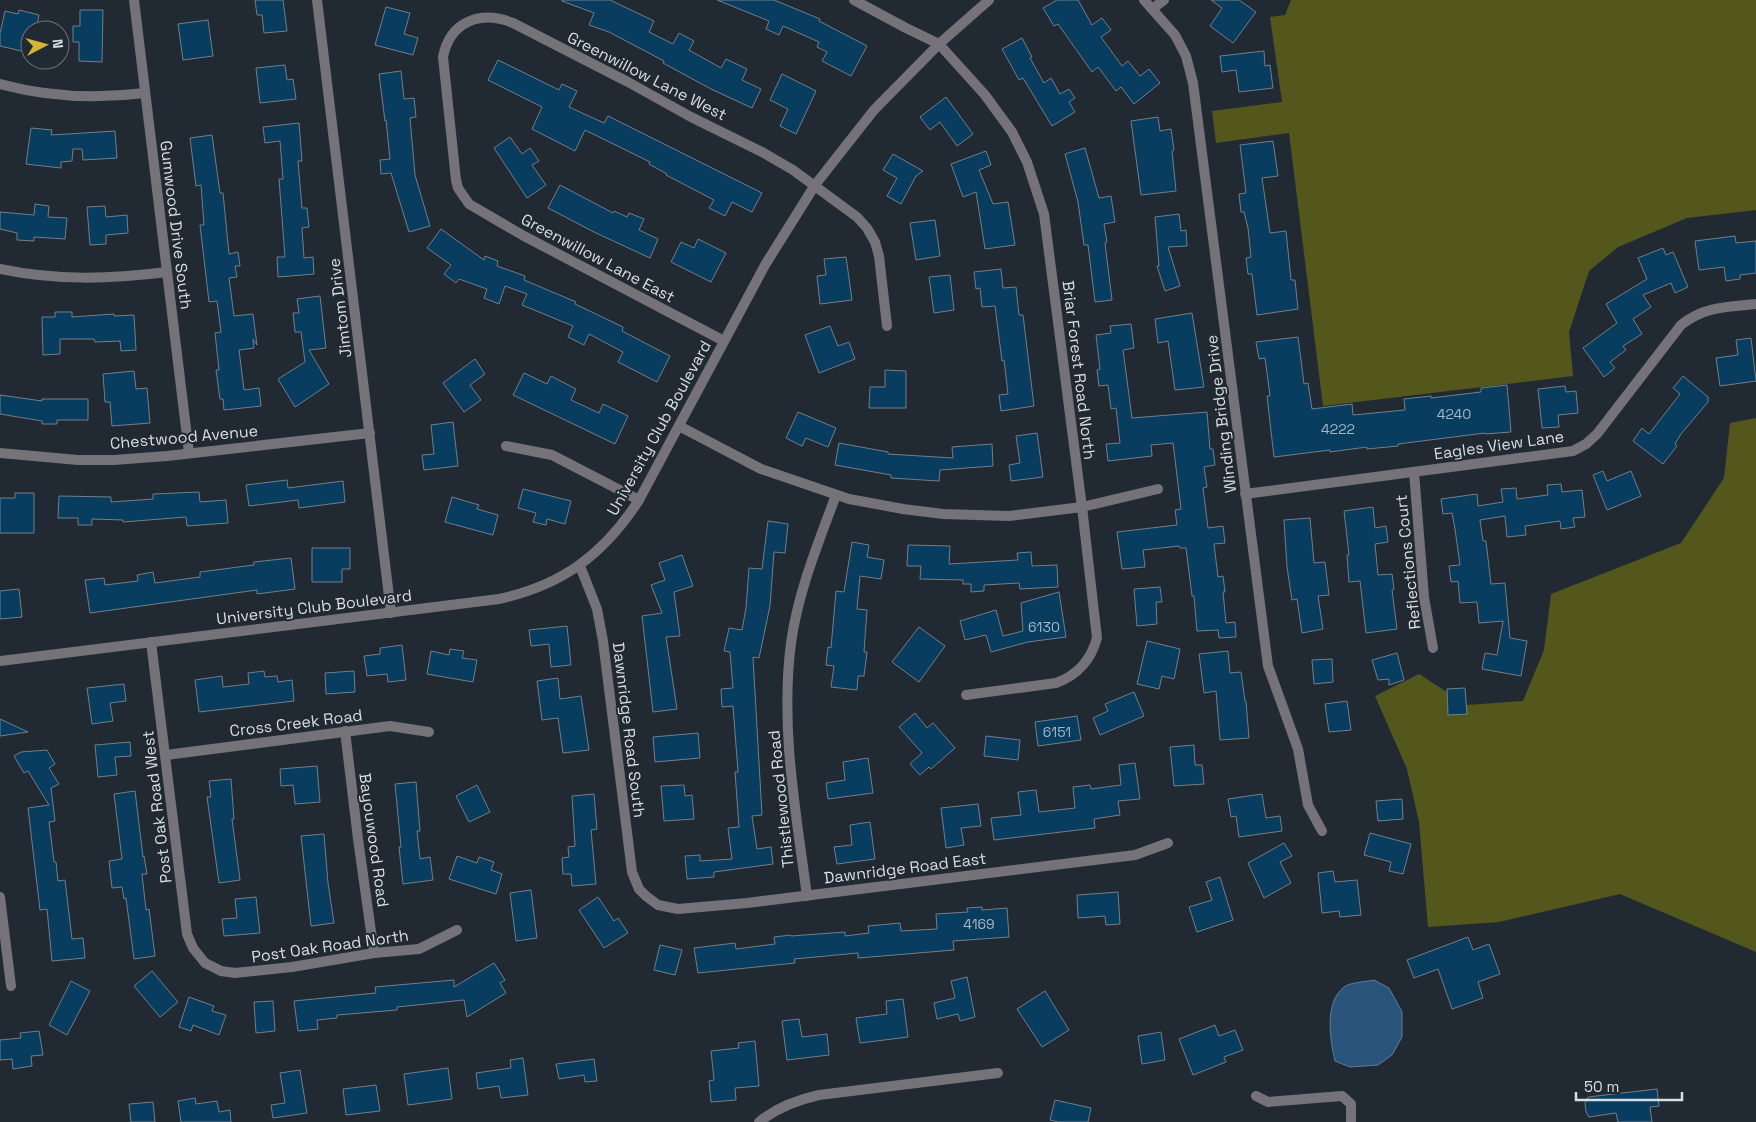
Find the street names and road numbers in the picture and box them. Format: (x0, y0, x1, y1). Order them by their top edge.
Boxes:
street label: Greenwillow Lane West (564, 27, 730, 125)
street label: Gumwood Drive South (155, 139, 197, 311)
street label: Greenwillow Lane East (517, 209, 679, 307)
street label: Jimtom Drive (323, 257, 357, 359)
street label: Briar Forest Road North (1058, 279, 1100, 461)
street label: Winding Bridge Drive (1201, 334, 1241, 494)
street label: University Club Boulevard (602, 337, 716, 519)
street label: Chestwood Avenue (109, 420, 259, 454)
street label: Eagles View Lane (1433, 425, 1565, 465)
street label: Reflections Court (1390, 494, 1426, 630)
street label: University Club Boulevard (215, 585, 413, 629)
street label: Dawnridge Road South (608, 641, 650, 819)
street label: Cross Creek Road (228, 704, 364, 742)
street label: Post Oak Road West (137, 729, 177, 885)
street label: Thistlewood Road (763, 729, 799, 869)
street label: Bayouwood Road (354, 772, 394, 908)
street label: Dawnridge Road East (823, 848, 987, 888)
street label: Post Oak Road North (250, 925, 410, 967)

